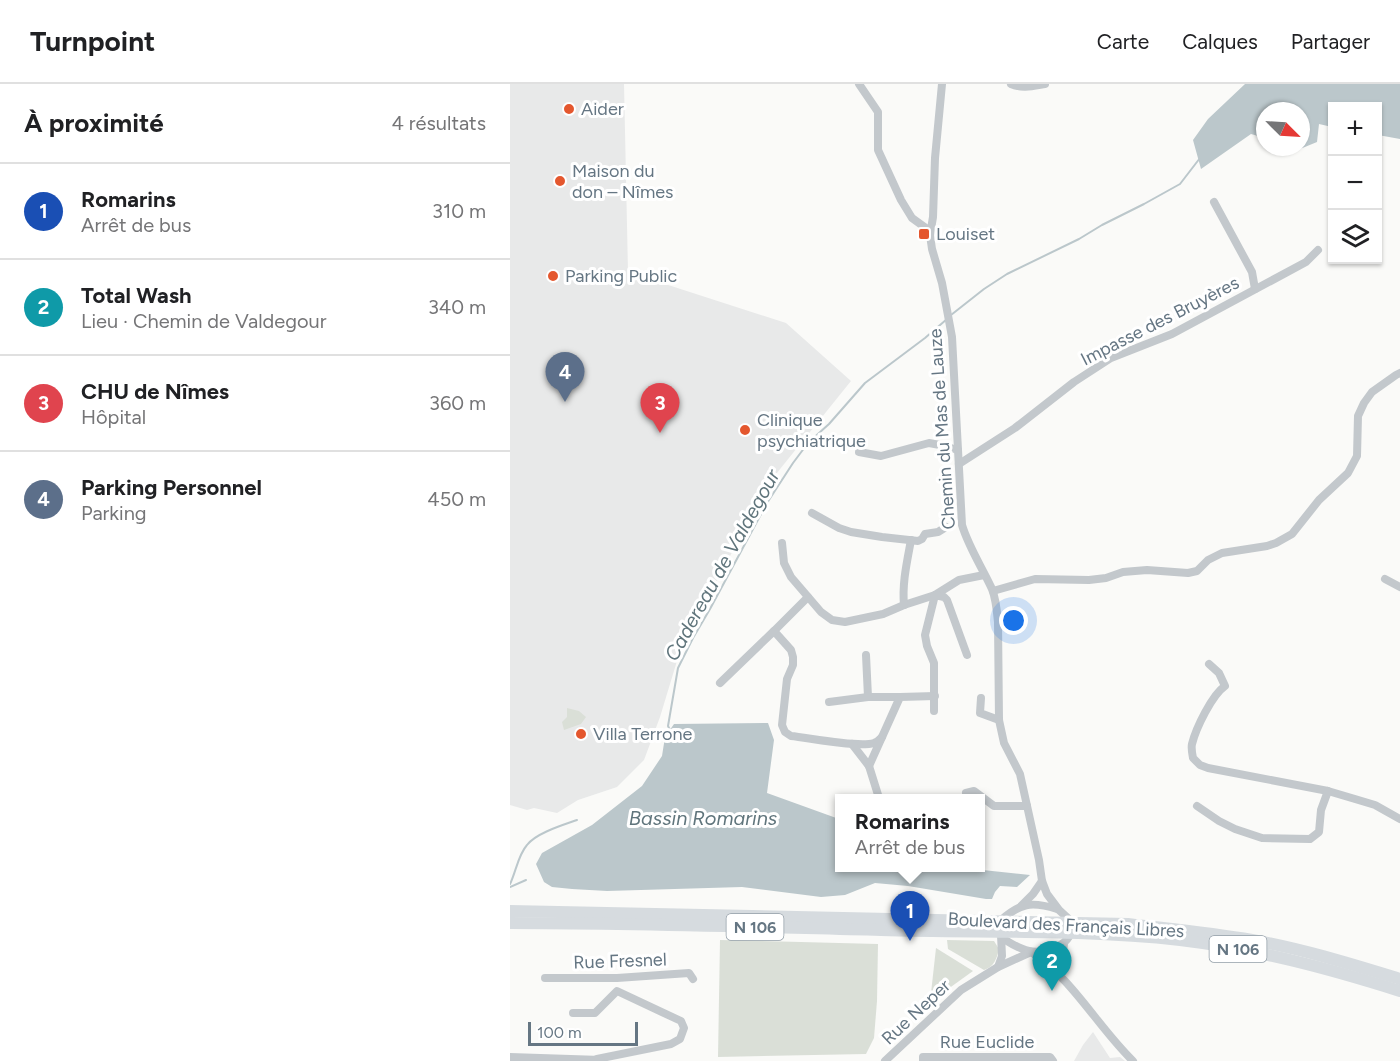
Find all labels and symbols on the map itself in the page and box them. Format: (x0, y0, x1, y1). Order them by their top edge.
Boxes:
place label: Aider (581, 98, 624, 120)
marker: Aider (562, 102, 576, 116)
north arrow (1256, 102, 1310, 156)
place label: Maison du don – Nîmes (572, 160, 673, 203)
marker: Maison du don – Nîmes (553, 174, 567, 188)
place label: Louiset (936, 223, 995, 245)
marker: Louiset (917, 227, 931, 241)
place label: Parking Public (565, 265, 678, 287)
marker: Parking Public (546, 269, 560, 283)
street label: Impasse des Bruyères (1077, 272, 1243, 370)
street label: Chemin du Mas de Lauze (924, 328, 960, 530)
pin: 4 (546, 352, 584, 402)
pin: 3 (640, 384, 680, 433)
place label: Clinique psychiatrique (757, 409, 866, 452)
marker: Clinique psychiatrique (738, 423, 752, 437)
water label: Cadereau de Valdegour (659, 464, 785, 665)
your location (999, 606, 1028, 635)
place label: Villa Terrone (593, 723, 693, 745)
marker: Villa Terrone (574, 727, 588, 741)
water label: Bassin Romarins (629, 806, 778, 830)
pin: 1 (890, 892, 930, 941)
street label: Boulevard des Français Libres (947, 908, 1185, 942)
road number: N 106 (726, 914, 784, 940)
road number: N 106 (1210, 936, 1266, 962)
pin: 2 (1032, 942, 1072, 991)
street label: Rue Fresnel (573, 948, 667, 974)
street label: Rue Neper (877, 975, 955, 1049)
scale bar (528, 1019, 638, 1046)
street label: Rue Euclide (940, 1031, 1034, 1053)

